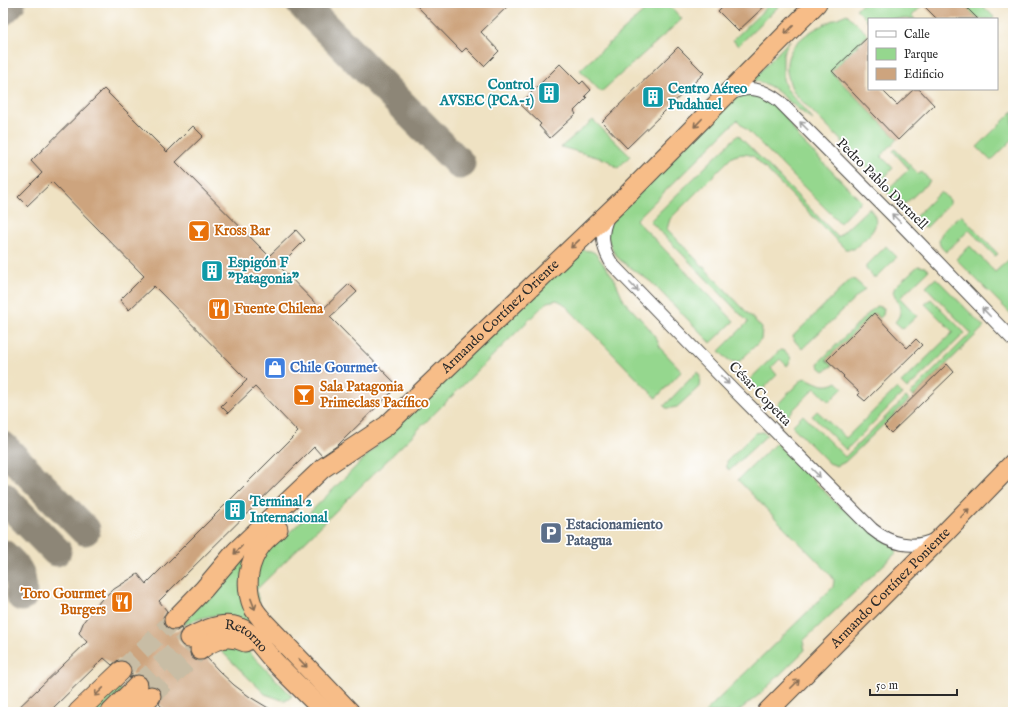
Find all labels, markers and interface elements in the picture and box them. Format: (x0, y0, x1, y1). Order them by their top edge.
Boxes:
legend (868, 18, 998, 90)
one-way arrow (784, 25, 794, 35)
text: Calle (904, 27, 930, 42)
text: Parque (904, 47, 939, 63)
text: Edificio (904, 67, 944, 82)
place label: Control AVSEC (PCA-1) (439, 76, 535, 110)
building icon: Control AVSEC (PCA-1) (536, 80, 562, 106)
place label: Centro Aéreo Pudahuel (668, 80, 748, 114)
building icon: Centro Aéreo Pudahuel (640, 84, 666, 110)
one-way arrow (693, 118, 703, 128)
one-way arrow (799, 121, 809, 131)
street label: Pedro Pablo Dartnell (832, 134, 932, 234)
one-way arrow (891, 213, 901, 223)
bar icon: Kross Bar (186, 218, 212, 244)
place label: Kross Bar (214, 222, 271, 240)
one-way arrow (570, 239, 581, 248)
place label: Espigón F "Patagonia" (228, 254, 299, 288)
street label: Armando Cortínez Oriente (436, 255, 564, 378)
building icon: Espigón F "Patagonia" (199, 258, 225, 284)
one-way arrow (629, 282, 639, 292)
restaurant icon: Fuente Chilena (206, 296, 232, 322)
place label: Fuente Chilena (234, 300, 324, 318)
one-way arrow (981, 307, 991, 317)
shop icon: Chile Gourmet (262, 355, 288, 381)
street label: César Copetta (725, 358, 796, 431)
place label: Chile Gourmet (290, 359, 378, 377)
one-way arrow (720, 375, 730, 385)
place label: Sala Patagonia Primeclass Pacífico (320, 378, 429, 412)
bar icon: Sala Patagonia Primeclass Pacífico (291, 382, 317, 408)
one-way arrow (811, 468, 821, 478)
place label: Terminal 2 Internacional (249, 493, 329, 527)
building icon: Terminal 2 Internacional (222, 497, 248, 523)
one-way arrow (960, 508, 970, 518)
place label: Estacionamiento Patagua (566, 516, 663, 550)
parking icon: Estacionamiento Patagua (538, 520, 564, 546)
street label: Armando Cortínez Poniente (826, 523, 955, 653)
one-way arrow (234, 545, 243, 555)
place label: Toro Gourmet Burgers (20, 585, 106, 619)
restaurant icon: Toro Gourmet Burgers (109, 589, 135, 615)
one-way arrow (249, 597, 257, 609)
street label: Retorno (224, 616, 272, 656)
one-way arrow (299, 658, 308, 668)
scale bar (870, 671, 957, 697)
text: 50 m (876, 678, 898, 693)
one-way arrow (790, 679, 800, 689)
one-way arrow (94, 687, 104, 696)

